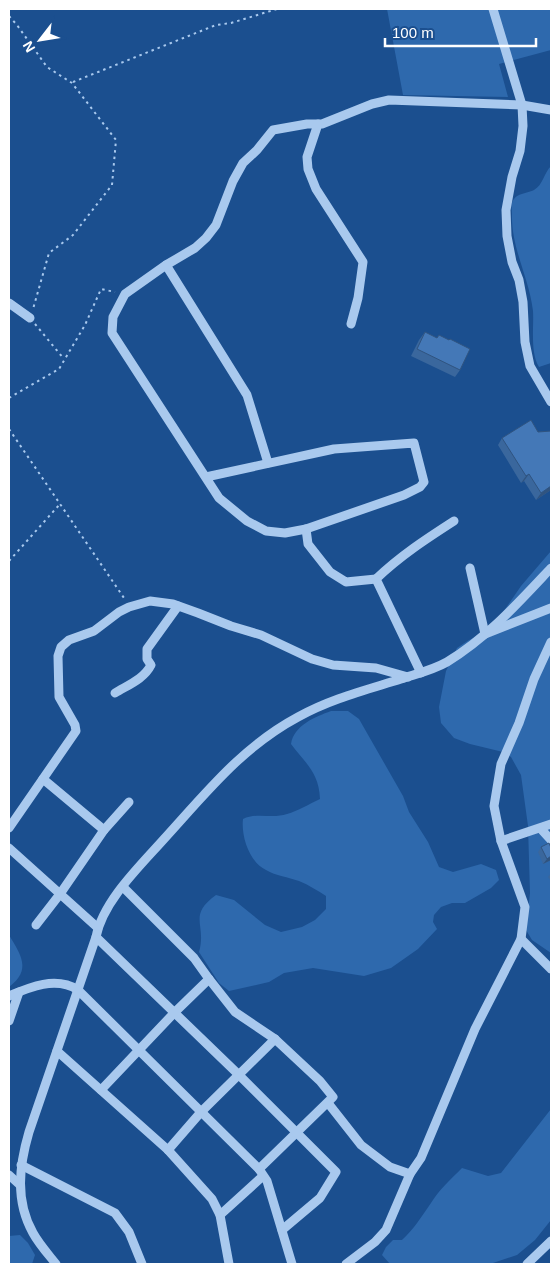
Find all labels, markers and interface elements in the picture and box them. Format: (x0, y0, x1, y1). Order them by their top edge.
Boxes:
north arrow (15, 15, 65, 65)
scale bar (385, 15, 536, 47)
text: 100 m (392, 24, 434, 41)
text: N (19, 38, 38, 55)

